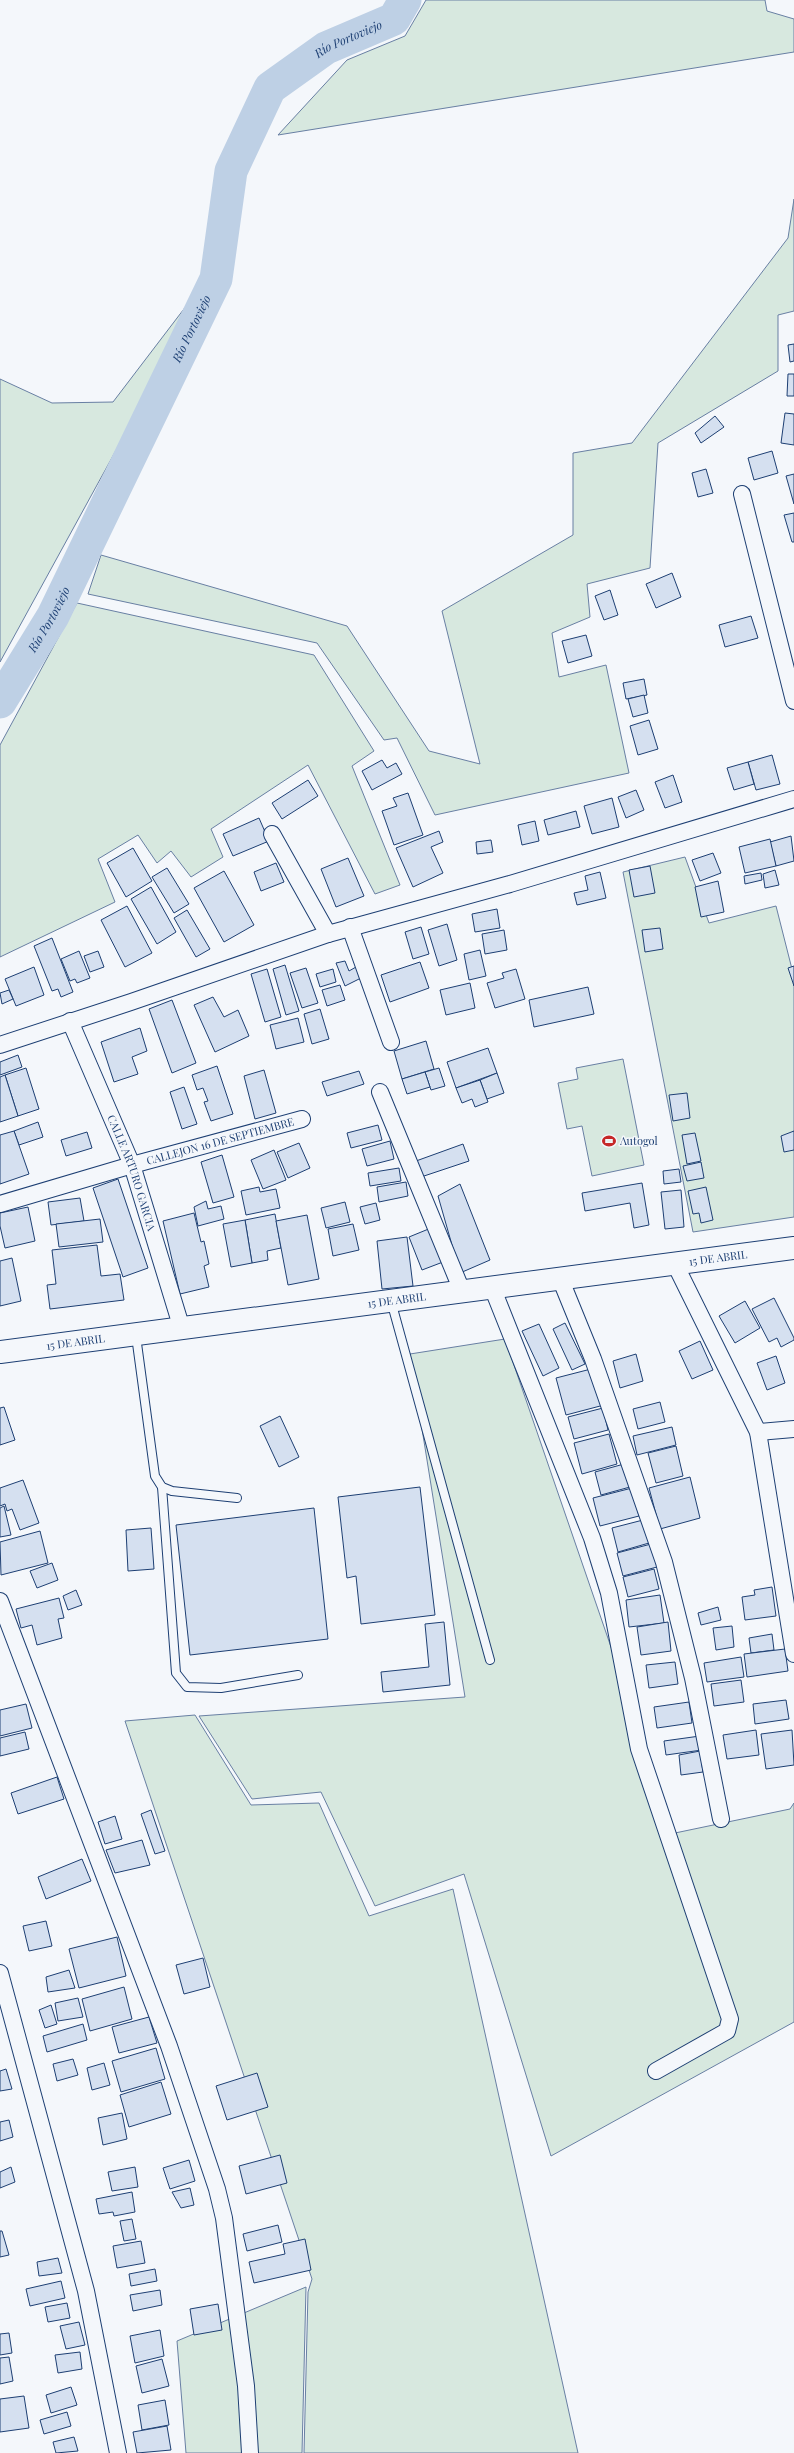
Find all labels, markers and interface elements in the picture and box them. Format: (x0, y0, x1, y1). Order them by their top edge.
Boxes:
water label: Río Portoviejo (310, 16, 384, 61)
water label: Río Portoviejo (168, 292, 214, 366)
water label: Río Portoviejo (23, 584, 73, 656)
street label: CALLE ARTURO GARCIA (104, 1112, 160, 1233)
street label: CALLEJON 16 DE SEPTIEMBRE (145, 1113, 296, 1168)
sports icon: Autogol (601, 1133, 617, 1149)
place label: Autogol (619, 1133, 658, 1148)
street label: 15 DE ABRIL (688, 1246, 749, 1269)
street label: 15 DE ABRIL (366, 1288, 427, 1311)
street label: 15 DE ABRIL (45, 1330, 106, 1353)

